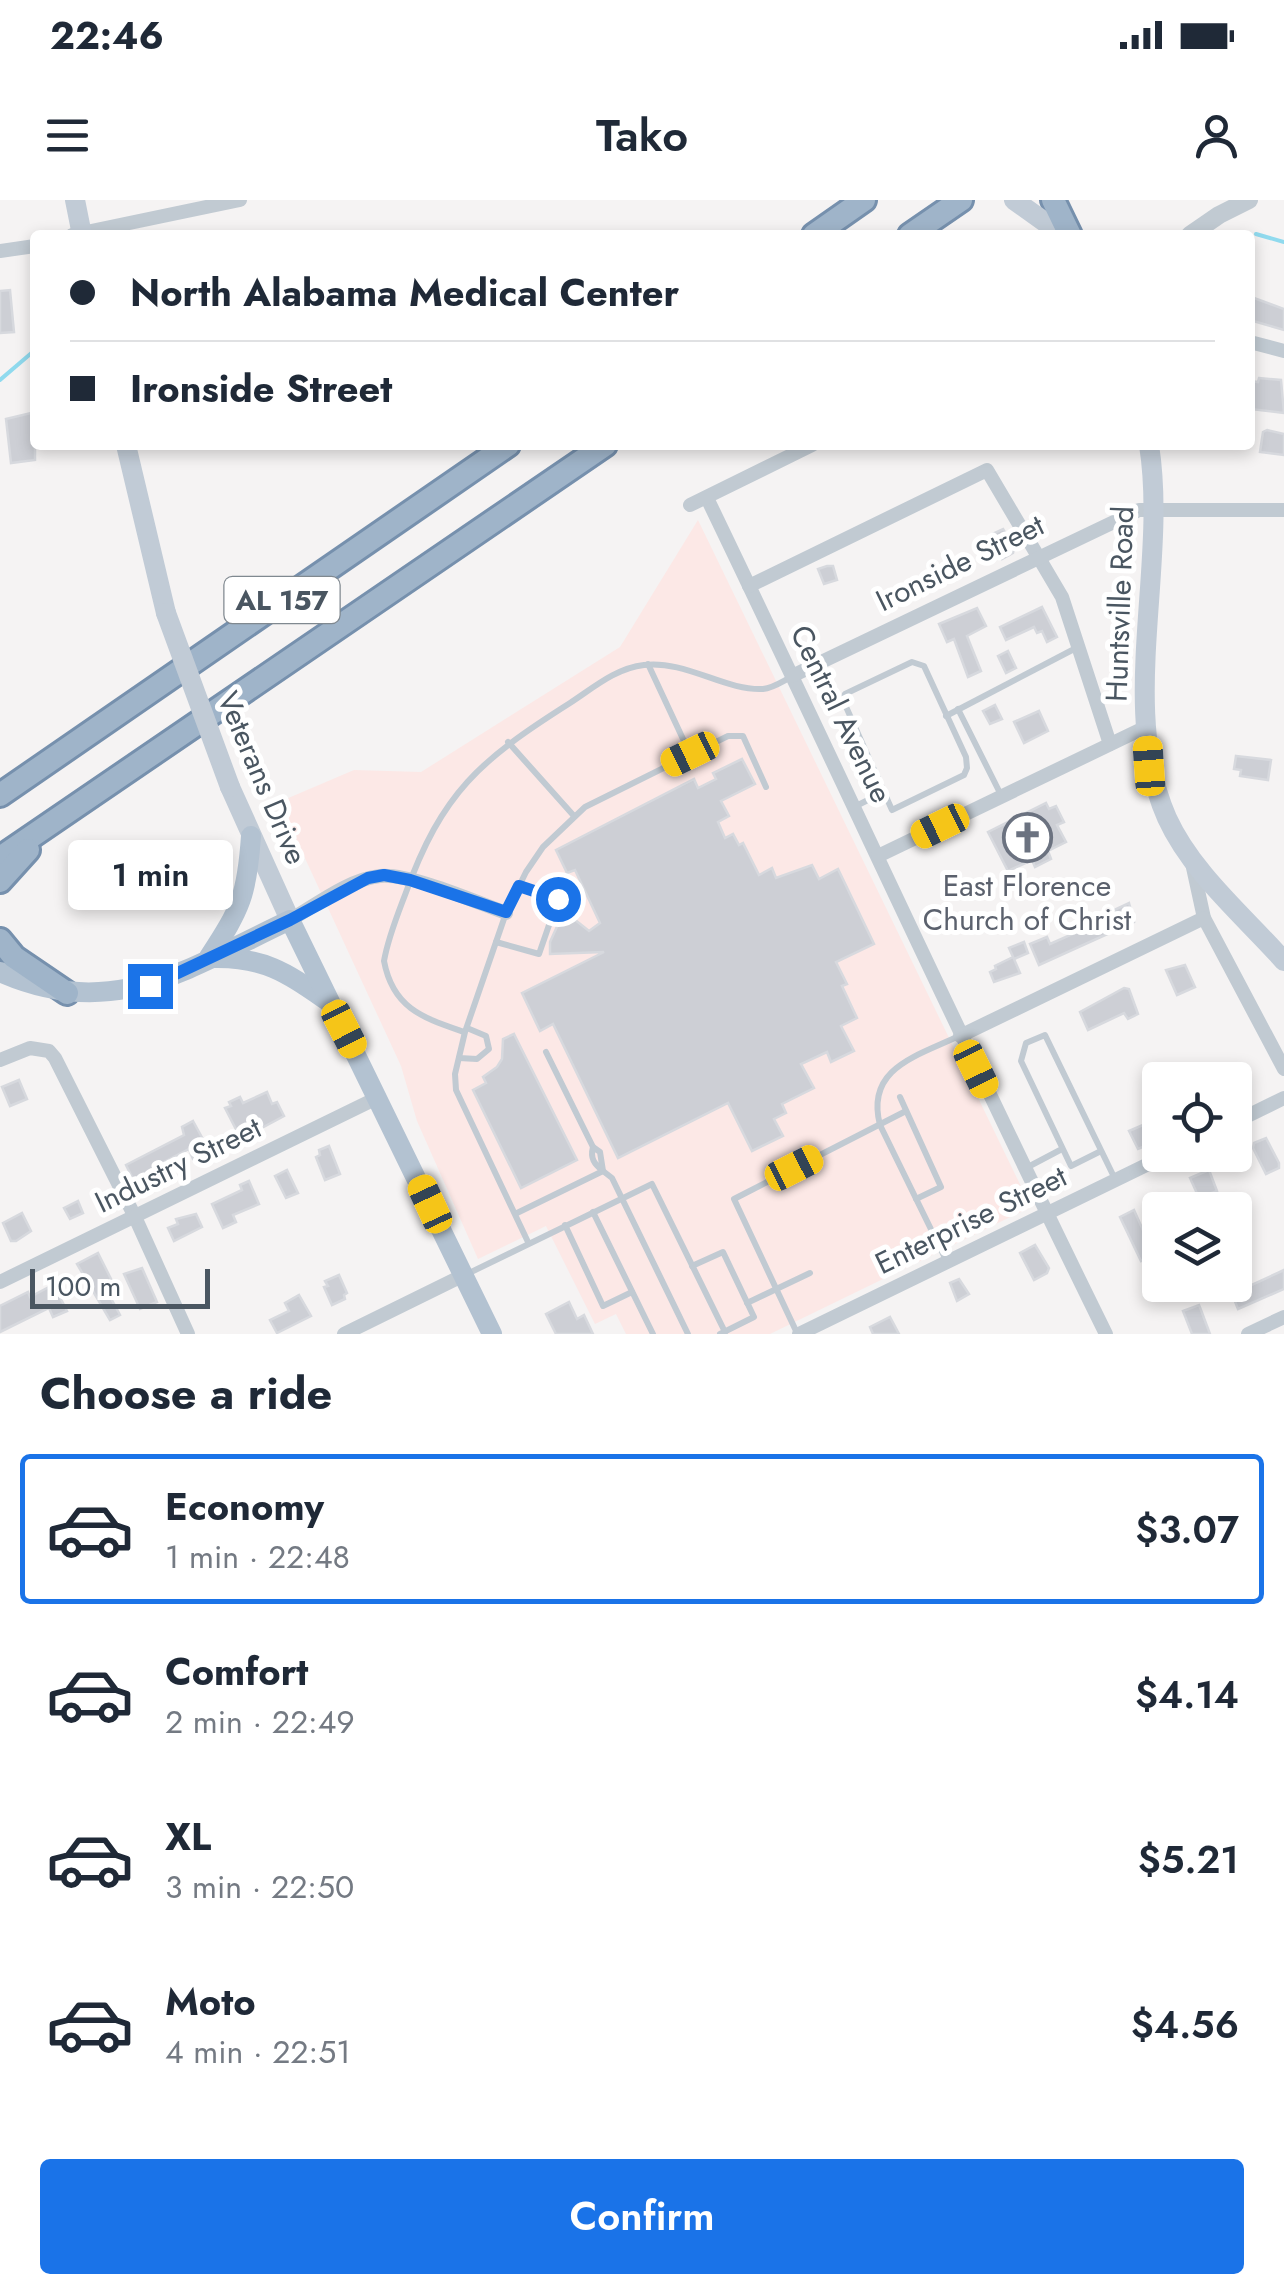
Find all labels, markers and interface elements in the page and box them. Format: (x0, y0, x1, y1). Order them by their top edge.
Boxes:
text: 22:46 (50, 8, 164, 63)
text: Tako (596, 103, 688, 168)
icon: menu (40, 108, 95, 163)
icon: person (1189, 108, 1244, 163)
text: North Alabama Medical Center (130, 265, 679, 320)
text: Ironside Street (130, 361, 392, 416)
street label: Ironside Street (868, 503, 1052, 622)
street label: Huntsville Road (1095, 505, 1144, 703)
road number: AL 157 (224, 577, 340, 623)
street label: Central Avenue (780, 618, 903, 810)
street label: Veterans Drive (207, 685, 318, 871)
car (656, 727, 724, 781)
car (1132, 735, 1166, 797)
car (906, 799, 974, 853)
church icon: East Florence Church of Christ (1001, 811, 1053, 863)
callout: 1 min (68, 841, 232, 911)
text: 1 min (112, 852, 189, 898)
place label: East Florence Church of Christ (923, 864, 1132, 941)
route start (536, 877, 581, 922)
route end (128, 964, 173, 1009)
car (317, 995, 371, 1063)
car (949, 1035, 1003, 1103)
map controls (1142, 1062, 1252, 1302)
button: locate (1142, 1062, 1252, 1172)
street label: Industry Street (87, 1105, 269, 1223)
car (760, 1141, 828, 1195)
street label: Enterprise Street (868, 1154, 1075, 1285)
car (404, 1170, 456, 1238)
button: layers (1142, 1192, 1252, 1302)
scale bar (30, 1264, 210, 1308)
text: 100 m (45, 1266, 121, 1307)
text: Choose a ride (40, 1361, 332, 1426)
text: Economy (165, 1479, 324, 1534)
icon: car (45, 1484, 135, 1574)
text: $3.07 (1135, 1502, 1239, 1557)
text: 1 min · 22:48 (165, 1534, 350, 1580)
text: Comfort (165, 1644, 308, 1699)
icon: car (45, 1649, 135, 1739)
text: $4.14 (1135, 1667, 1239, 1722)
text: 2 min · 22:49 (165, 1699, 355, 1745)
text: XL (165, 1809, 211, 1864)
icon: car (45, 1814, 135, 1904)
text: $5.21 (1138, 1832, 1239, 1887)
text: 3 min · 22:50 (165, 1864, 354, 1910)
text: Moto (165, 1974, 256, 2029)
icon: car (45, 1979, 135, 2069)
text: $4.56 (1131, 1997, 1239, 2052)
text: 4 min · 22:51 (165, 2029, 351, 2075)
button: Confirm (40, 2159, 1244, 2274)

